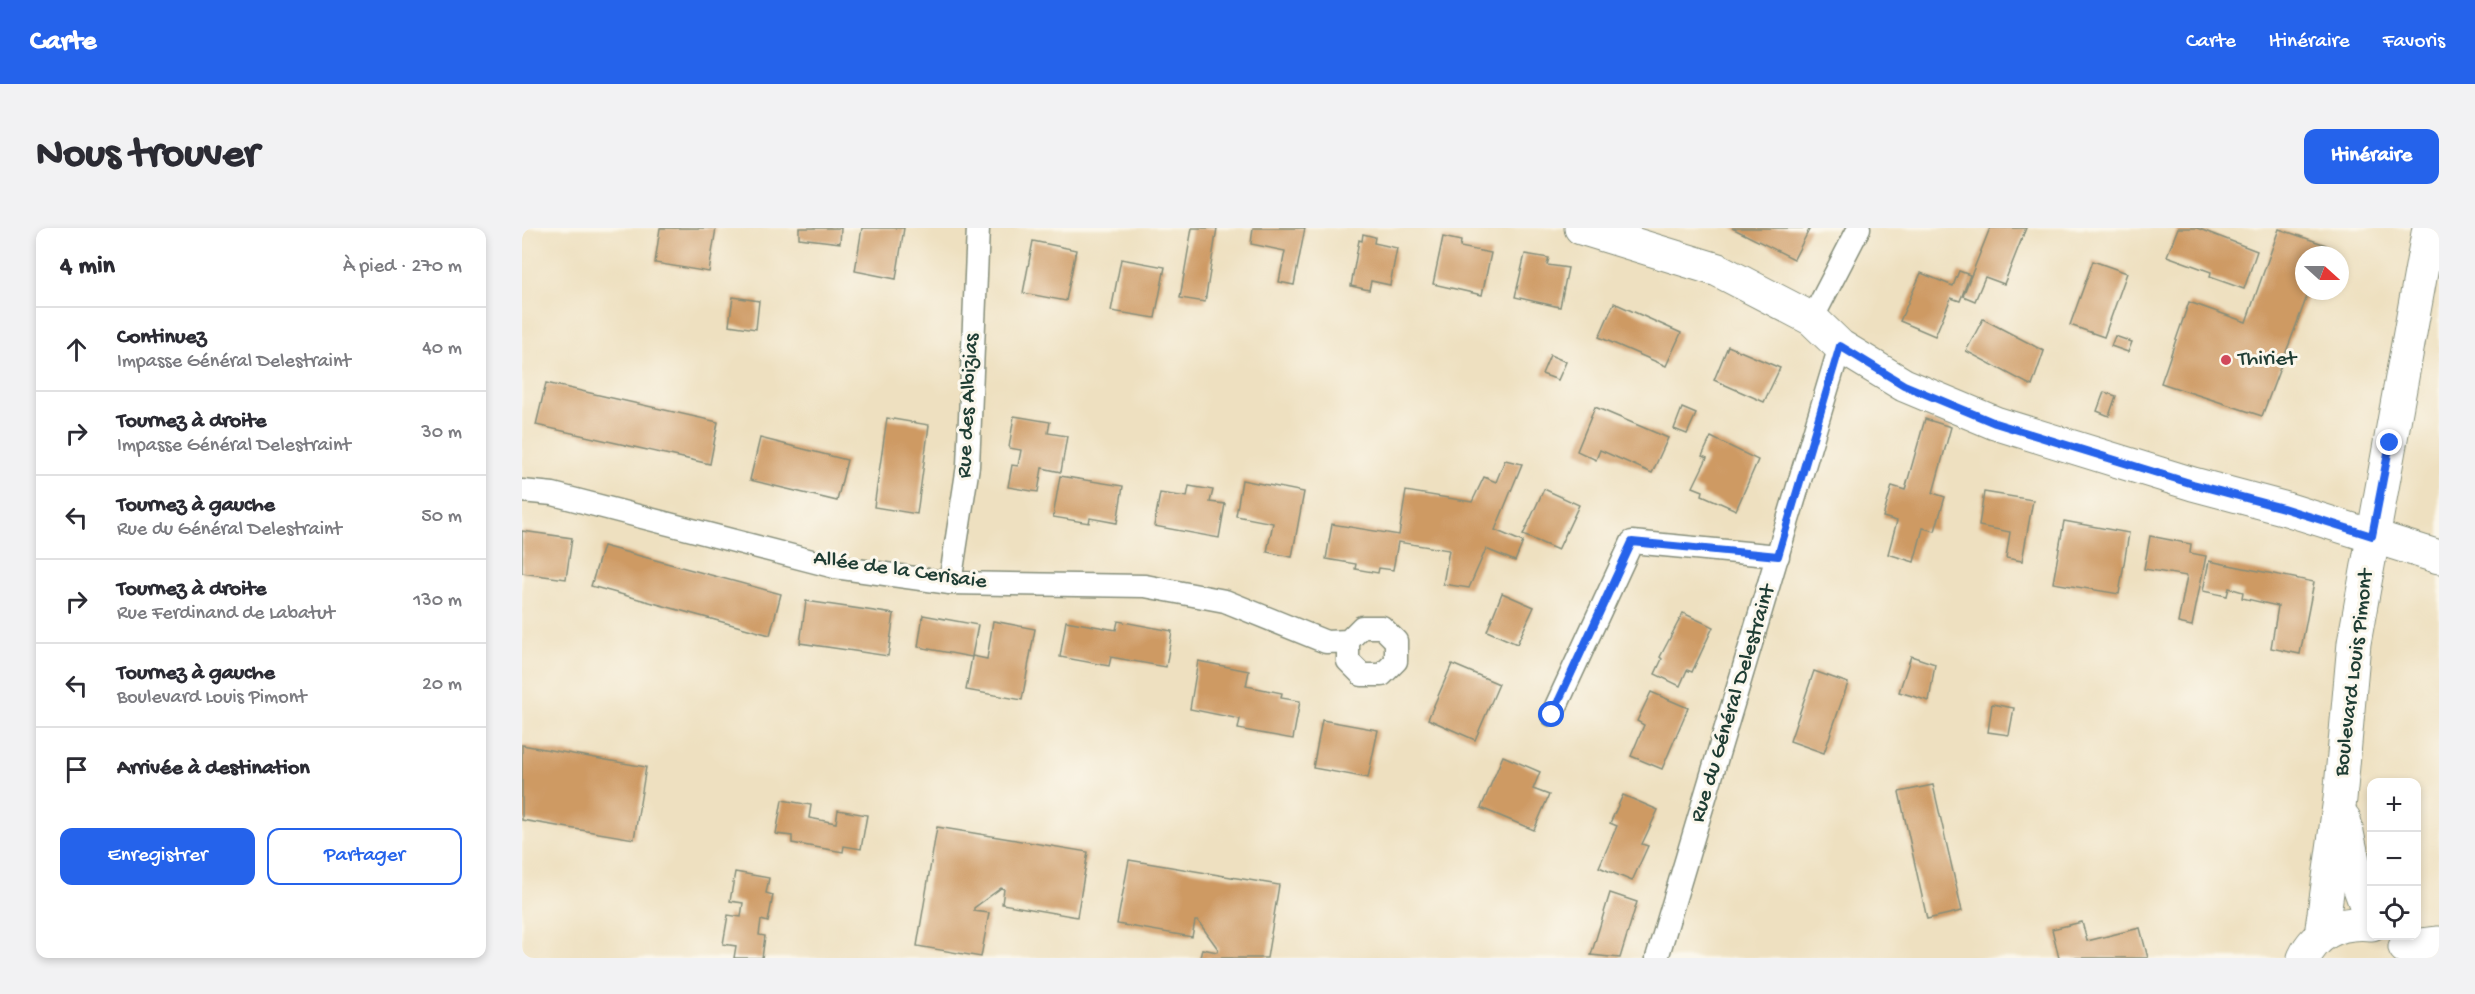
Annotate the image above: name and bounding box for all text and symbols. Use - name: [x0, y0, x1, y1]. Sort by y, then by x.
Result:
- text: Carte: [30, 26, 97, 59]
- text: Carte: [2186, 30, 2236, 55]
- text: Itinéraire: [2269, 30, 2350, 55]
- text: Favoris: [2383, 30, 2445, 55]
- button: Itinéraire: [2304, 129, 2439, 184]
- text: Nous trouver: [36, 132, 259, 181]
- north arrow: [2295, 246, 2349, 300]
- text: 4 min: [60, 252, 115, 283]
- text: À pied · 270 m: [343, 256, 462, 279]
- text: Continuez: [117, 325, 206, 351]
- street label: Rue des Albizias: [952, 332, 986, 479]
- icon: ahead: [60, 333, 93, 366]
- text: 40 m: [422, 338, 462, 361]
- place label: Thiriet: [2236, 347, 2298, 373]
- text: Impasse Général Delestraint: [117, 351, 351, 374]
- marker: Thiriet: [2219, 353, 2233, 367]
- text: Tournez à droite: [117, 409, 266, 435]
- icon: right: [60, 417, 93, 450]
- text: 30 m: [421, 422, 462, 445]
- route end: [2376, 429, 2402, 455]
- text: Impasse Général Delestraint: [117, 435, 351, 458]
- text: Tournez à gauche: [117, 493, 275, 519]
- icon: left: [60, 501, 93, 534]
- text: 50 m: [421, 506, 462, 529]
- text: Rue du Général Delestraint: [117, 519, 342, 542]
- street label: Allée de la Cerisaie: [812, 546, 989, 596]
- street label: Boulevard Louis Pimont: [2329, 566, 2381, 779]
- text: Tournez à droite: [117, 577, 266, 603]
- street label: Rue du Général Delestraint: [1685, 580, 1783, 826]
- icon: right: [60, 585, 93, 618]
- text: 130 m: [413, 590, 462, 613]
- text: Rue Ferdinand de Labatut: [117, 603, 335, 626]
- text: Tournez à gauche: [117, 661, 275, 687]
- icon: left: [60, 669, 93, 702]
- text: 20 m: [422, 674, 462, 697]
- text: Boulevard Louis Pimont: [117, 687, 306, 710]
- route start: [1538, 701, 1564, 727]
- icon: arrive: [60, 753, 93, 786]
- text: Arrivée à destination: [117, 756, 310, 782]
- map controls: [2367, 778, 2421, 940]
- button: +: [2367, 778, 2421, 832]
- button: Enregistrer: [60, 828, 255, 885]
- button: Partager: [267, 828, 462, 885]
- button: −: [2367, 832, 2421, 886]
- button: locate: [2367, 886, 2421, 940]

